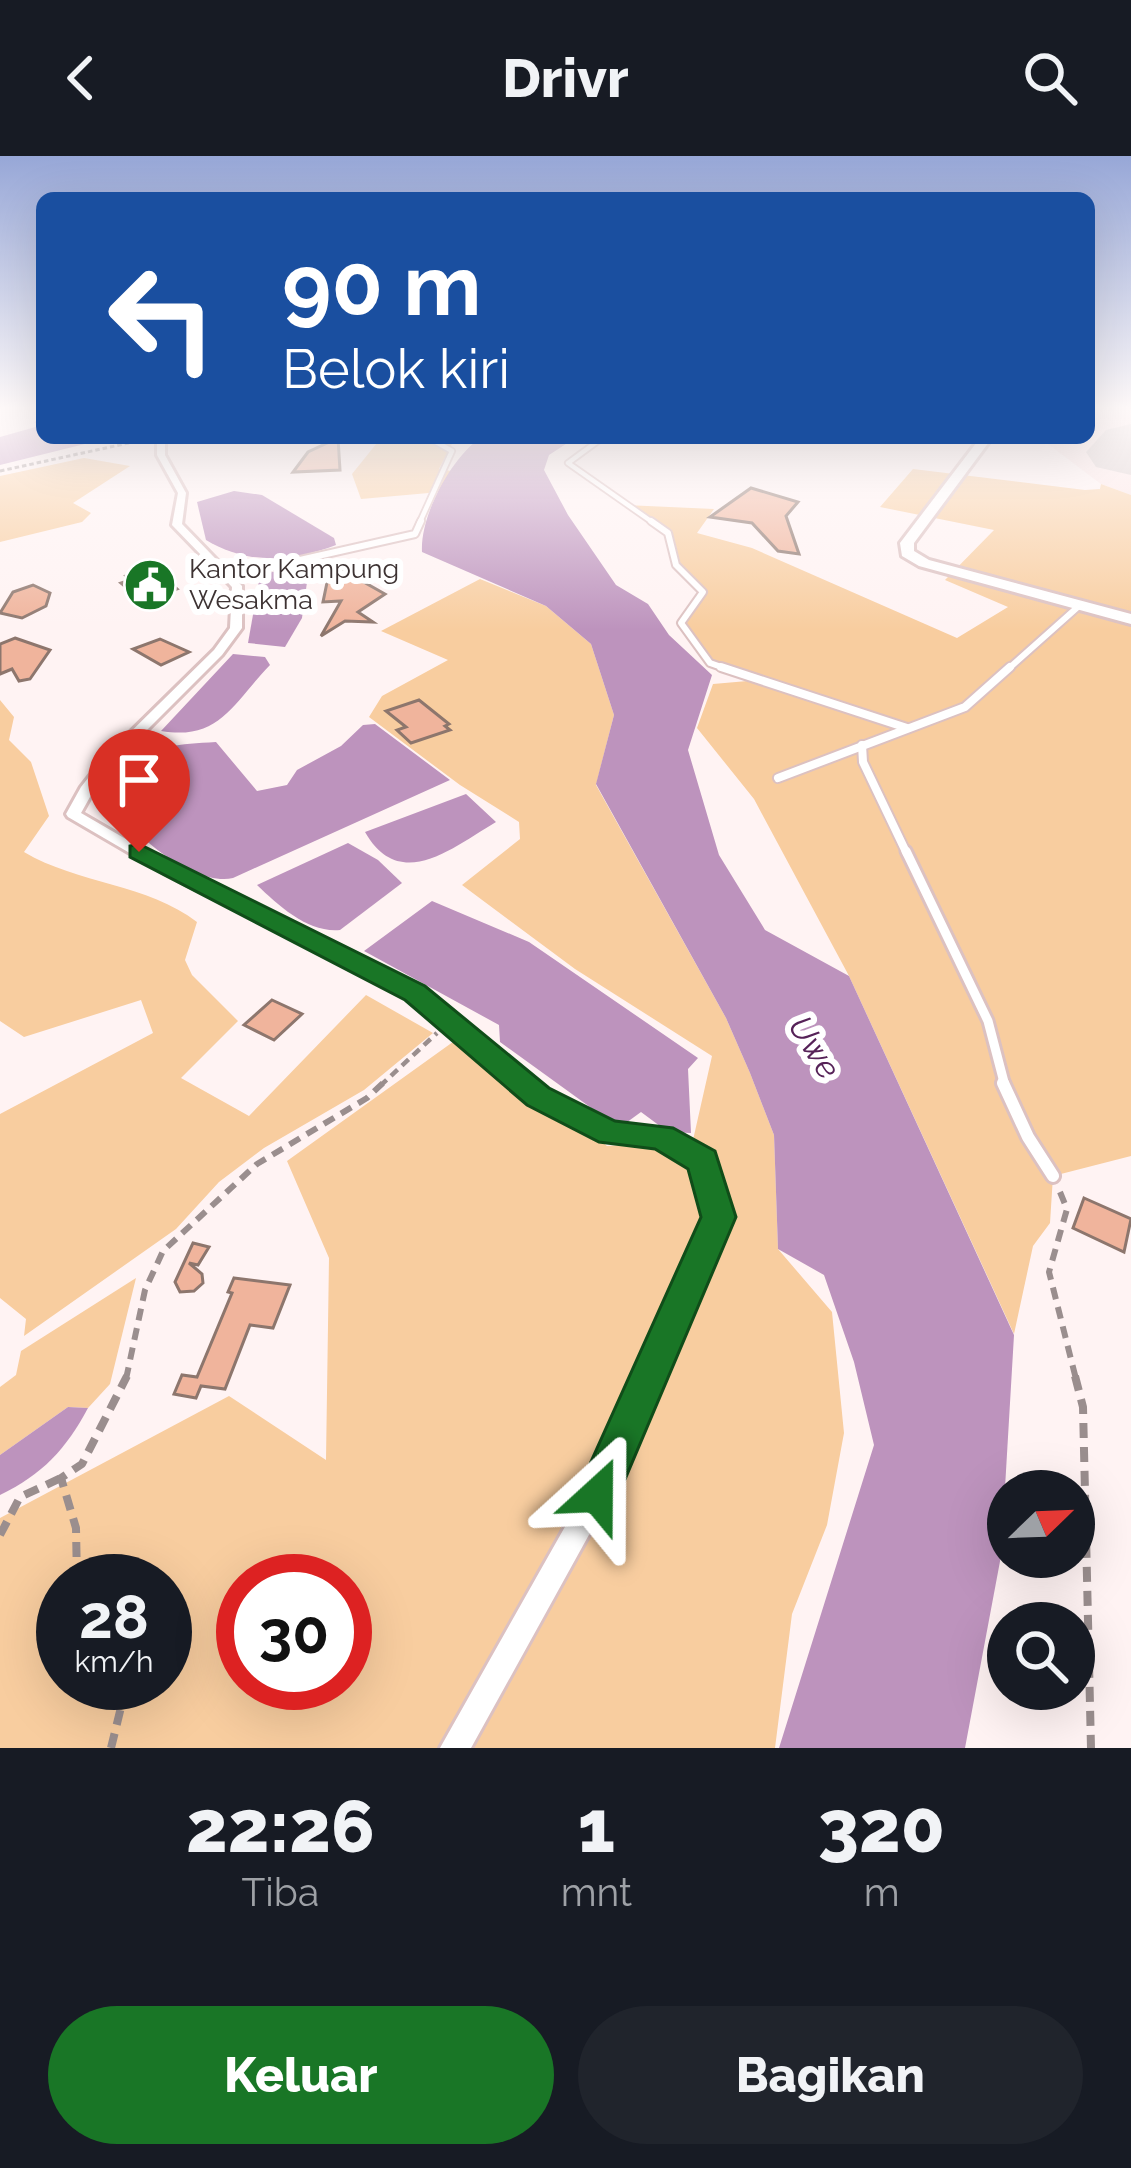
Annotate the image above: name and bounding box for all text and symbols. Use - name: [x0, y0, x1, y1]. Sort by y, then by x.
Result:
- icon: back: [48, 45, 114, 111]
- icon: search: [1017, 45, 1083, 111]
- text: Drivr: [502, 46, 629, 110]
- text: 90 m: [282, 236, 481, 335]
- icon: left: [84, 240, 240, 396]
- text: Belok kiri: [282, 337, 510, 401]
- place label: Kantor Kampung Wesakma: [189, 553, 399, 615]
- public building icon: Kantor Kampung Wesakma: [122, 557, 178, 613]
- pin: [88, 729, 190, 852]
- icon: arrive: [106, 747, 172, 813]
- water label: Uwe: [780, 1009, 849, 1086]
- position arrow: [534, 1432, 660, 1558]
- north arrow: [987, 1470, 1095, 1578]
- map controls: [987, 1470, 1095, 1710]
- speed limit sign: 30: [216, 1554, 372, 1710]
- text: 28: [79, 1582, 149, 1652]
- button: search: [987, 1602, 1095, 1710]
- text: km/h: [74, 1644, 154, 1679]
- text: 22:26: [186, 1784, 375, 1869]
- text: 1: [578, 1784, 615, 1869]
- text: 320: [818, 1784, 945, 1869]
- text: Tiba: [242, 1869, 319, 1915]
- text: mnt: [561, 1869, 632, 1915]
- text: m: [864, 1869, 900, 1915]
- button: Keluar: [48, 2006, 554, 2144]
- button: Bagikan: [578, 2006, 1083, 2144]

